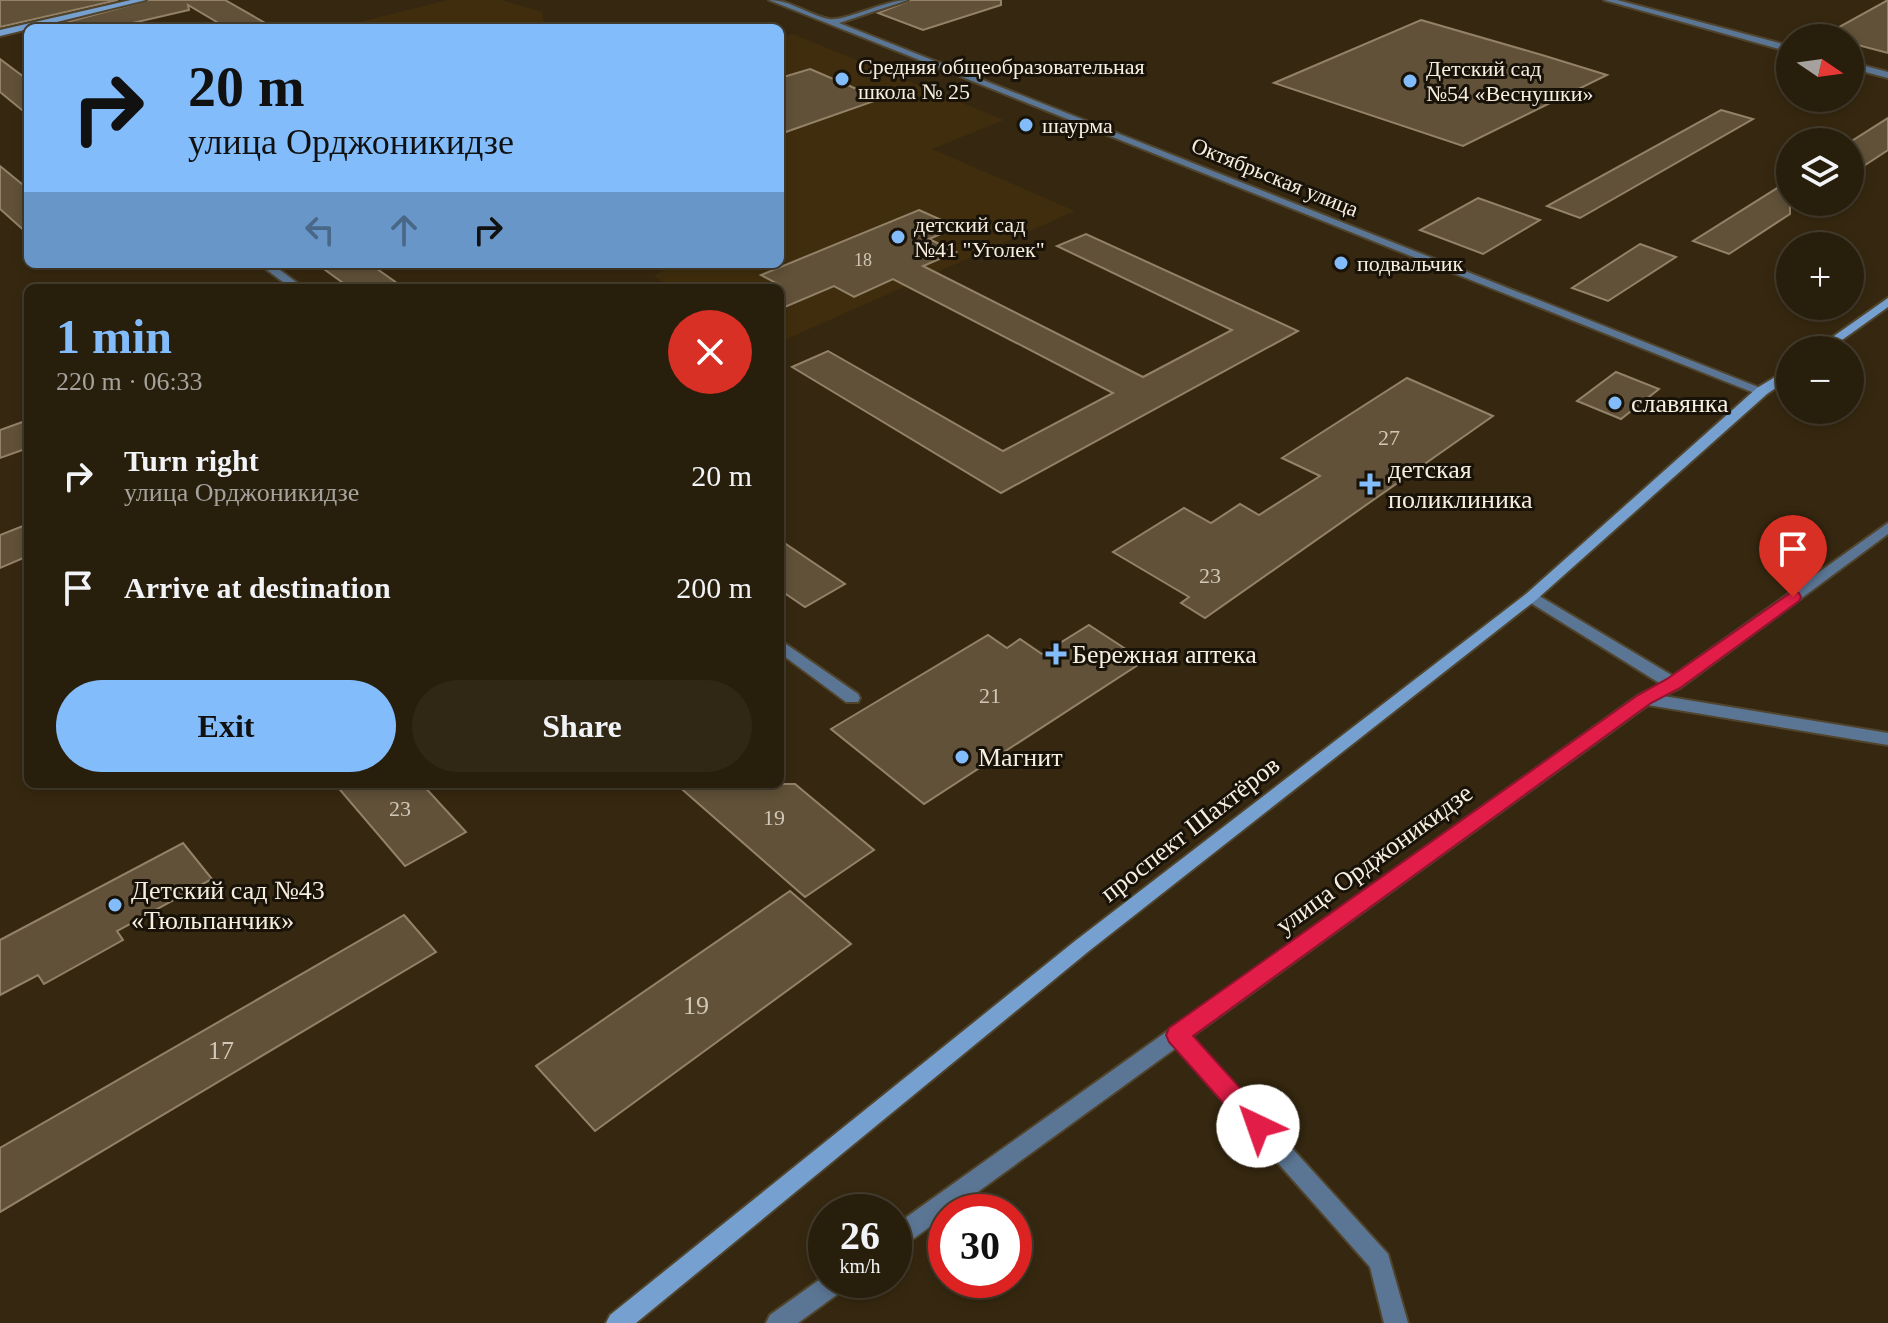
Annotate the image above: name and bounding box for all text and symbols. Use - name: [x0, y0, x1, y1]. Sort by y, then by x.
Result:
- north arrow: [1776, 24, 1864, 112]
- map controls: [1776, 24, 1864, 424]
- place label: Средняя общеобразовательная школа № 25: [858, 54, 1145, 104]
- icon: right: [56, 56, 160, 160]
- text: 20 m: [188, 56, 305, 118]
- place label: Детский сад №54 «Веснушки»: [1426, 56, 1593, 106]
- marker: Средняя общеобразовательная школа № 25: [833, 70, 851, 88]
- marker: Детский сад №54 «Веснушки»: [1401, 72, 1419, 90]
- place label: шаурма: [1042, 113, 1113, 138]
- marker: шаурма: [1017, 116, 1035, 134]
- text: улица Орджоникидзе: [188, 122, 514, 162]
- button: layers: [1776, 128, 1864, 216]
- street label: Октябрьская улица: [1188, 132, 1362, 222]
- icon: left: [298, 208, 342, 252]
- icon: ahead: [382, 208, 426, 252]
- icon: right: [466, 208, 510, 252]
- place label: детский сад №41 "Уголек": [914, 212, 1045, 262]
- marker: детский сад №41 "Уголек": [889, 228, 907, 246]
- button: +: [1776, 232, 1864, 320]
- house number: 18: [854, 250, 872, 270]
- place label: подвальчик: [1357, 251, 1464, 276]
- marker: подвальчик: [1332, 254, 1350, 272]
- text: 1 min: [56, 310, 172, 363]
- button: close: [668, 310, 752, 394]
- button: −: [1776, 336, 1864, 424]
- text: 220 m · 06:33: [56, 367, 203, 396]
- place label: славянка: [1631, 389, 1729, 418]
- marker: славянка: [1606, 394, 1624, 412]
- house number: 27: [1378, 425, 1400, 450]
- text: Turn right: [124, 444, 259, 477]
- icon: right: [56, 454, 100, 498]
- place label: детская поликлиника: [1388, 455, 1533, 514]
- text: 20 m: [691, 459, 752, 492]
- marker: детская поликлиника: [1359, 473, 1381, 495]
- text: улица Орджоникидзе: [124, 478, 359, 507]
- pin: [1759, 515, 1827, 597]
- icon: arrive: [1771, 527, 1815, 571]
- house number: 23: [1199, 563, 1221, 588]
- icon: arrive: [56, 566, 100, 610]
- text: Arrive at destination: [124, 571, 391, 604]
- text: 200 m: [676, 571, 752, 604]
- place label: Бережная аптека: [1072, 640, 1257, 669]
- marker: Бережная аптека: [1047, 645, 1065, 663]
- button: Exit: [56, 680, 396, 772]
- button: Share: [412, 680, 752, 772]
- house number: 21: [979, 683, 1001, 708]
- place label: Магнит: [978, 743, 1063, 772]
- marker: Магнит: [953, 748, 971, 766]
- street label: проспект Шахтёров: [1095, 750, 1285, 908]
- street label: улица Орджоникидзе: [1270, 778, 1478, 940]
- house number: 23: [389, 796, 411, 821]
- house number: 19: [763, 805, 785, 830]
- place label: Детский сад №43 «Тюльпанчик»: [131, 876, 325, 935]
- marker: Детский сад №43 «Тюльпанчик»: [106, 896, 124, 914]
- house number: 19: [683, 991, 709, 1020]
- house number: 17: [208, 1036, 234, 1065]
- position arrow: [1216, 1084, 1300, 1168]
- speed limit sign: 30: [928, 1194, 1032, 1298]
- text: 26: [840, 1213, 880, 1258]
- text: km/h: [839, 1255, 881, 1277]

